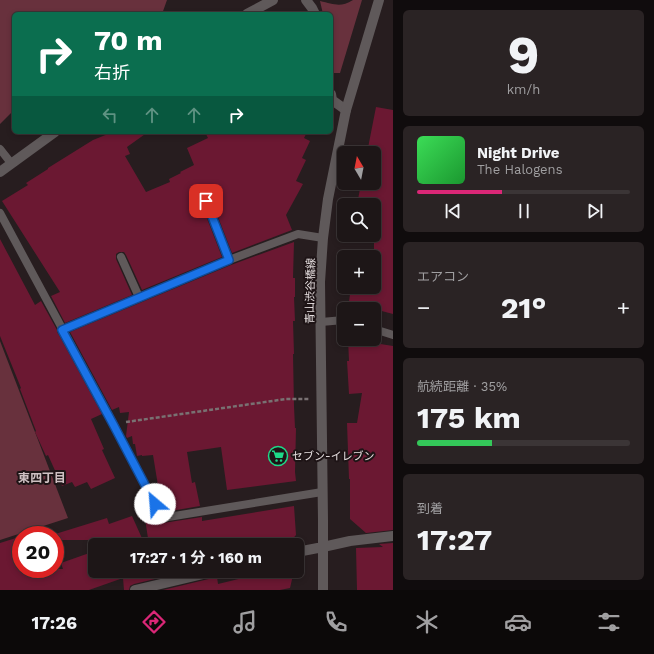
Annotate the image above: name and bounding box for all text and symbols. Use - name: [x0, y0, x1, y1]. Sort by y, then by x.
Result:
- text: 70 m: [94, 24, 163, 57]
- text: 9: [507, 25, 540, 86]
- icon: right: [28, 28, 80, 80]
- text: 右折: [94, 62, 130, 83]
- text: km/h: [507, 82, 540, 97]
- icon: left: [99, 104, 121, 126]
- icon: ahead: [141, 104, 163, 126]
- icon: ahead: [183, 104, 205, 126]
- icon: right: [225, 104, 247, 126]
- text: Night Drive: [477, 144, 560, 162]
- north arrow: [337, 146, 381, 190]
- map controls: [337, 146, 381, 346]
- text: The Halogens: [477, 162, 563, 177]
- pin: [189, 184, 223, 218]
- icon: arrive: [195, 190, 217, 212]
- button: search: [337, 198, 381, 242]
- icon: previous: [442, 200, 464, 222]
- icon: pause: [513, 200, 535, 222]
- icon: next: [584, 200, 606, 222]
- button: +: [337, 250, 381, 294]
- street label: 青山渋谷橋線: [303, 258, 318, 324]
- text: エアコン: [417, 269, 469, 284]
- text: 21°: [501, 290, 546, 325]
- text: −: [417, 295, 430, 320]
- text: +: [617, 295, 630, 320]
- button: −: [337, 302, 381, 346]
- text: 航続距離 · 35%: [417, 379, 507, 394]
- text: 175 km: [417, 400, 521, 435]
- supermarket icon: セブン-イレブン: [267, 445, 289, 467]
- place label: セブン-イレブン: [292, 450, 375, 463]
- district label: 東四丁目: [18, 471, 66, 485]
- position arrow: [134, 483, 176, 525]
- text: 到着: [417, 501, 443, 516]
- text: 17:27: [417, 522, 492, 557]
- speed limit sign: 20: [12, 526, 64, 578]
- text: 17:27 · 1 分 · 160 m: [130, 549, 262, 567]
- icon: directions: [140, 608, 168, 636]
- icon: music: [231, 608, 259, 636]
- icon: phone: [322, 608, 350, 636]
- icon: climate: [413, 608, 441, 636]
- icon: car: [504, 608, 532, 636]
- icon: filters: [595, 608, 623, 636]
- text: 17:26: [31, 612, 77, 633]

